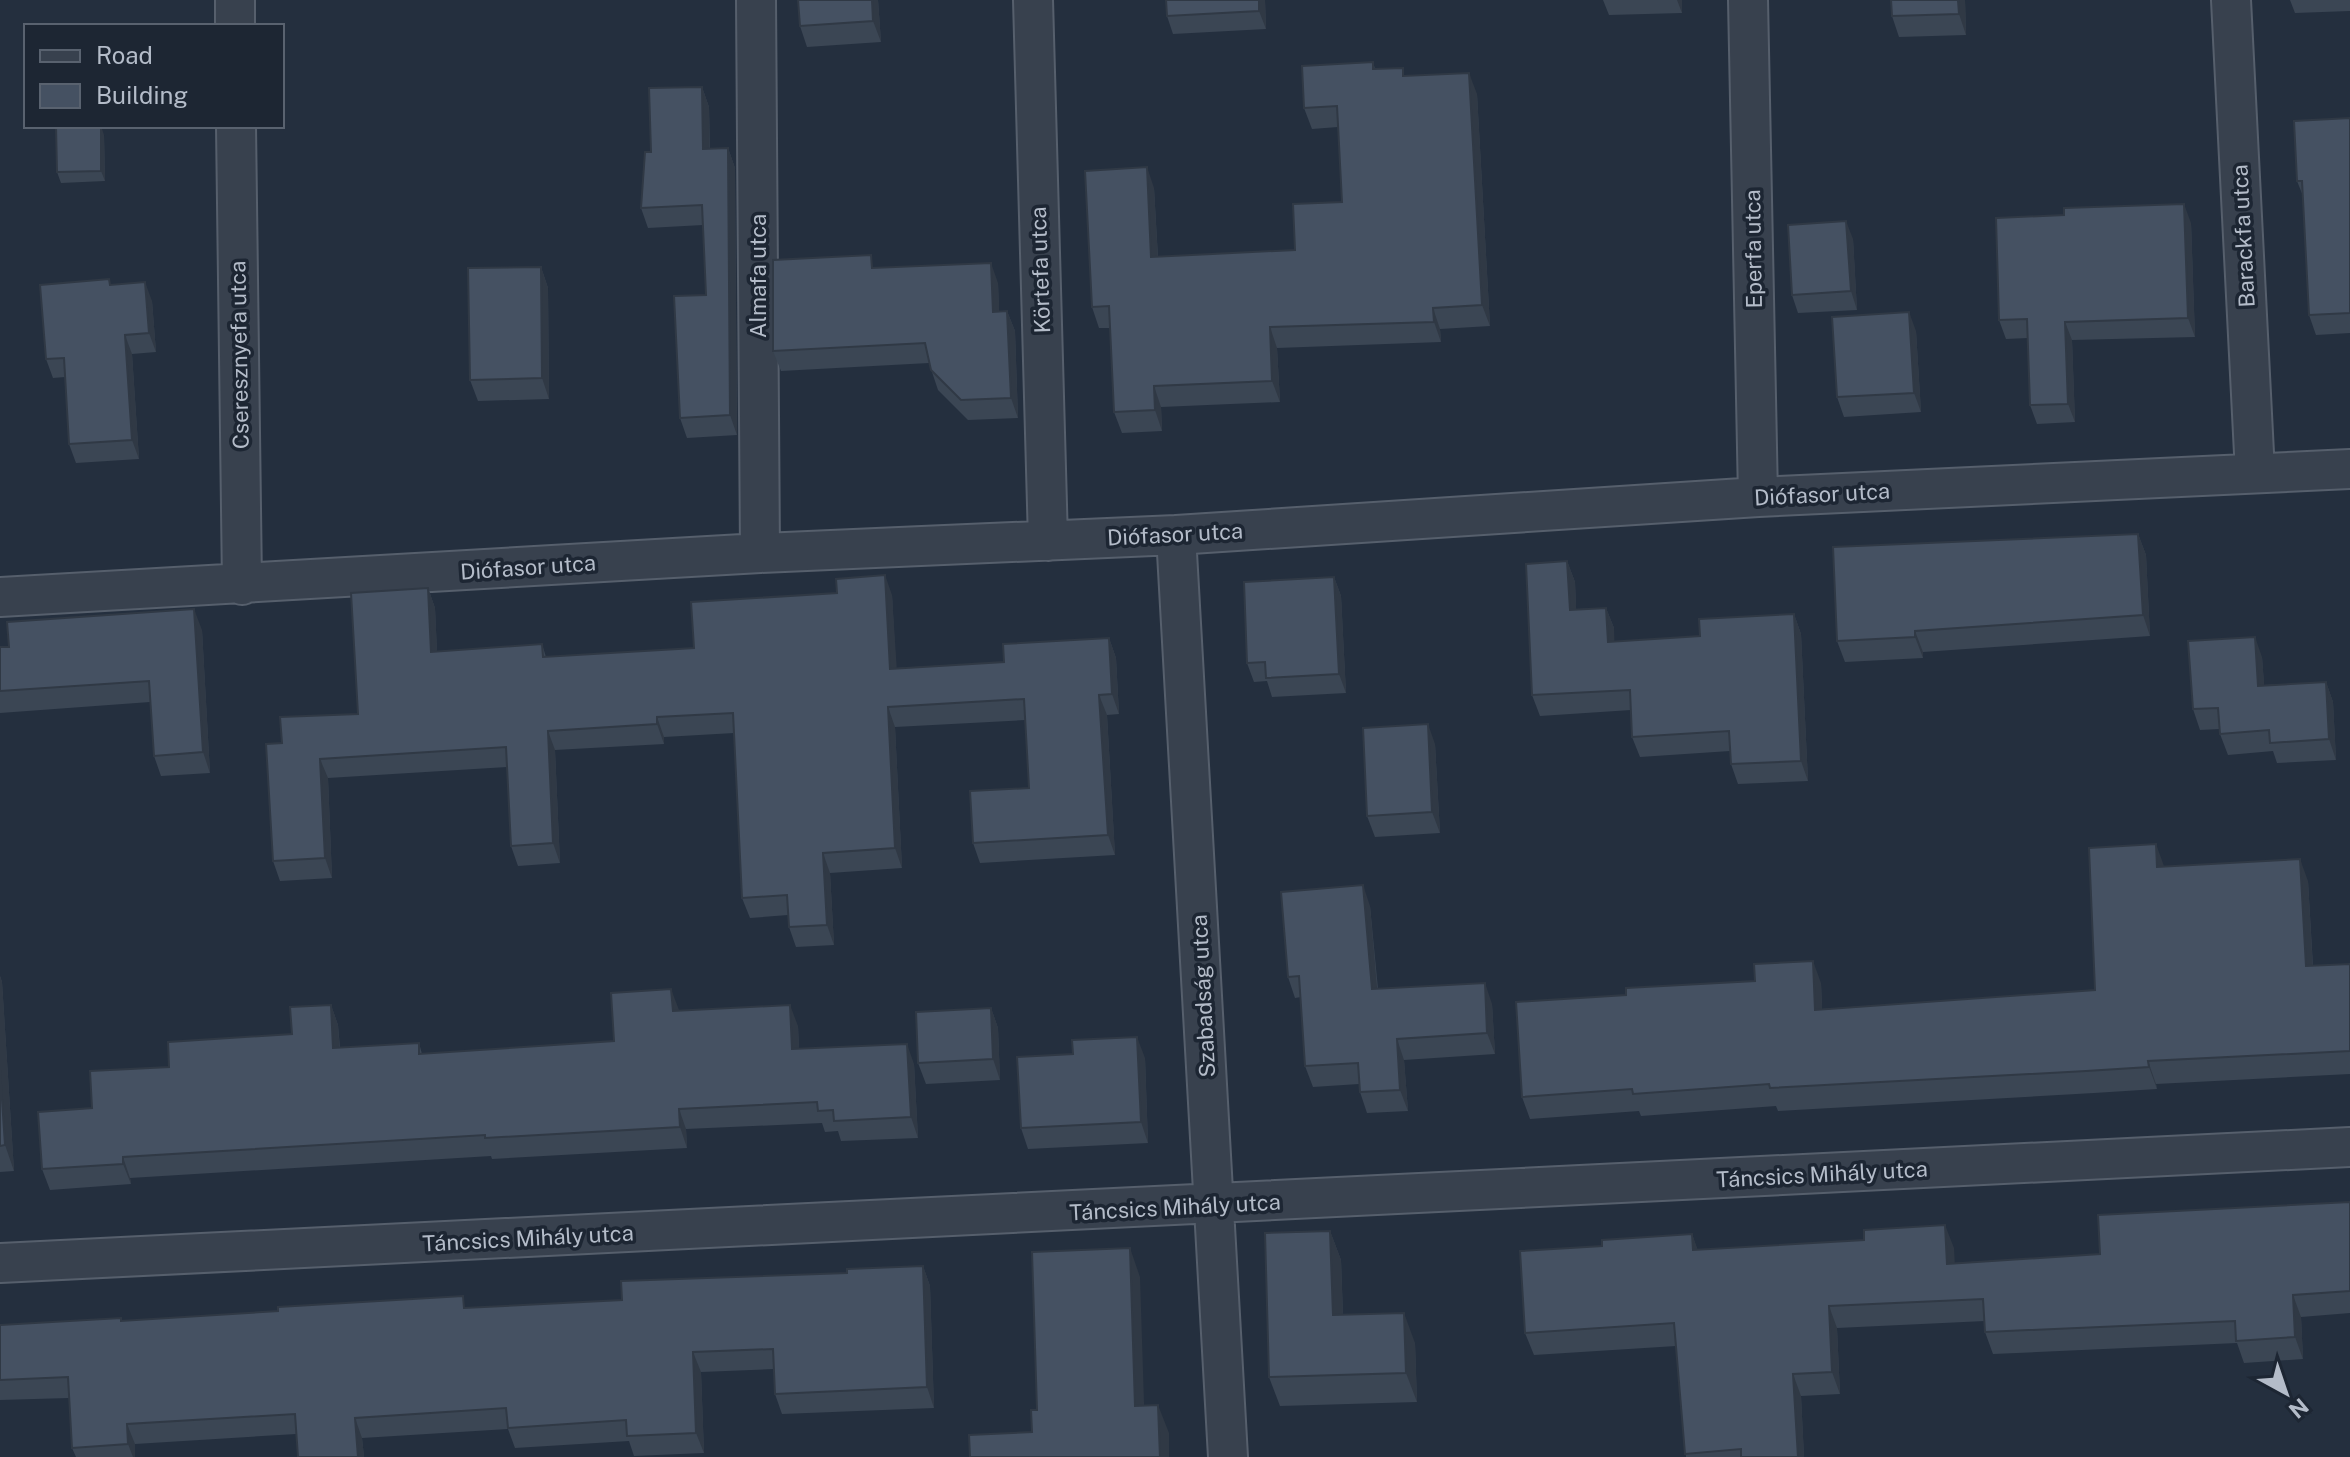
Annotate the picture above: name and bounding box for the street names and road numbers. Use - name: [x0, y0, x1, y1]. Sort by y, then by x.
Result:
- street label: Barackfa utca: [2226, 164, 2260, 308]
- street label: Eperfa utca: [1739, 189, 1767, 309]
- street label: Körtefa utca: [1025, 206, 1055, 334]
- street label: Almafa utca: [745, 214, 771, 338]
- street label: Cseresznyefa utca: [224, 261, 254, 449]
- street label: Diófasor utca: [1753, 477, 1891, 511]
- street label: Diófasor utca: [1106, 517, 1244, 551]
- street label: Diófasor utca: [459, 549, 597, 585]
- street label: Szabadság utca: [1186, 914, 1220, 1078]
- street label: Táncsics Mihály utca: [1716, 1155, 1928, 1193]
- street label: Táncsics Mihály utca: [1069, 1188, 1281, 1226]
- street label: Táncsics Mihály utca: [422, 1219, 634, 1257]

